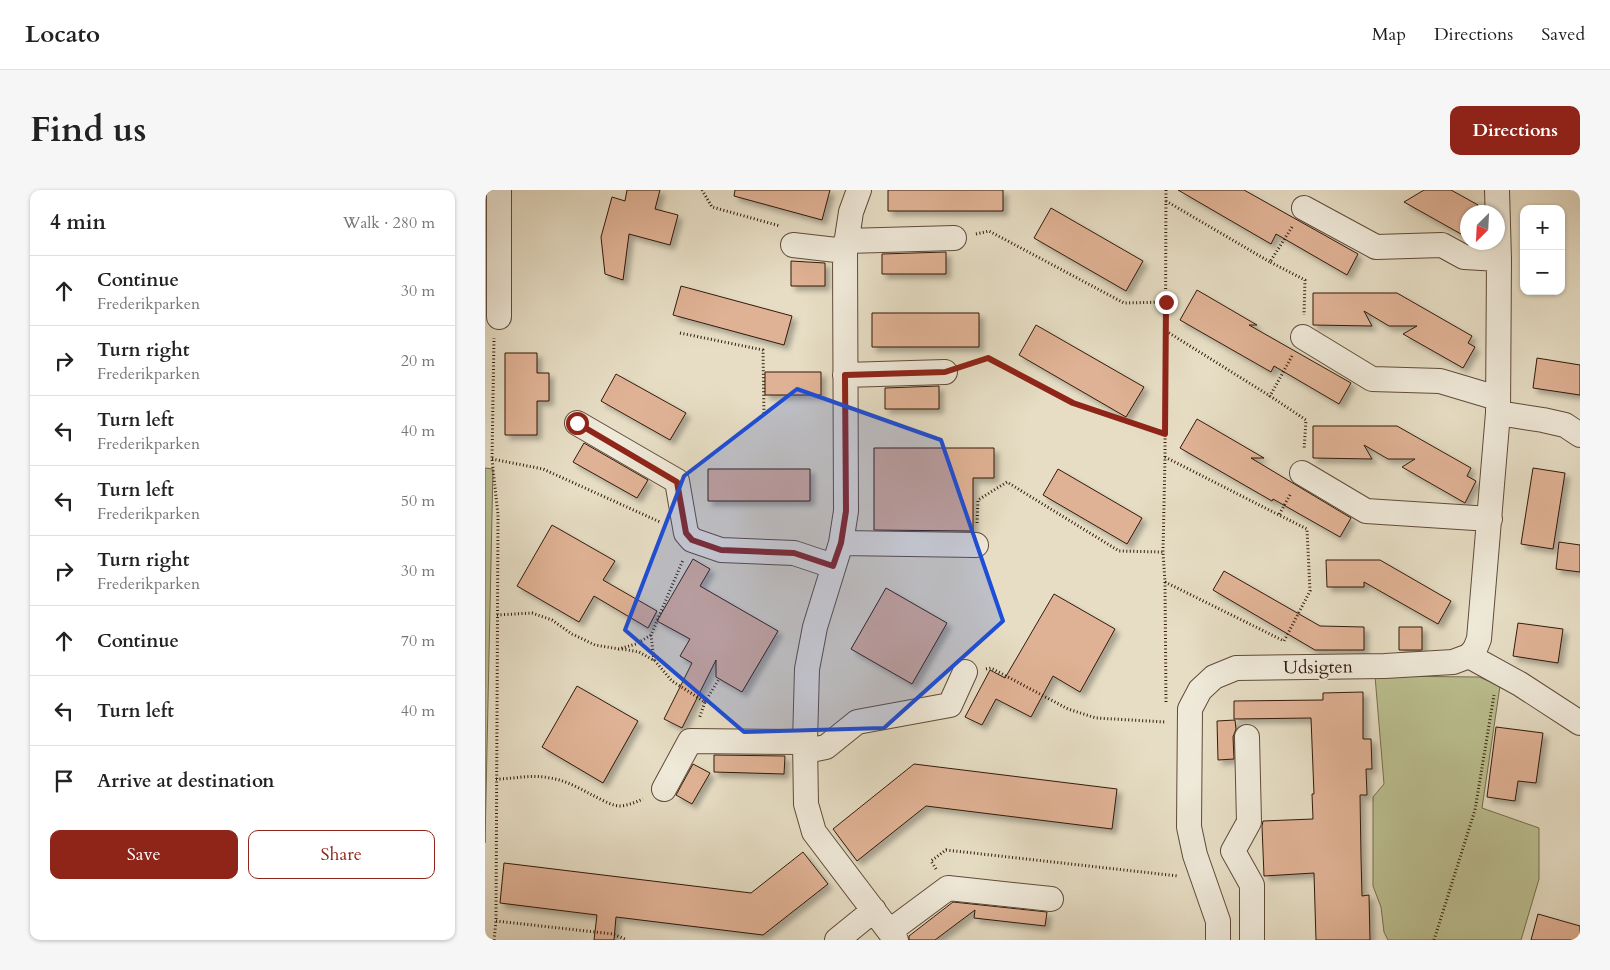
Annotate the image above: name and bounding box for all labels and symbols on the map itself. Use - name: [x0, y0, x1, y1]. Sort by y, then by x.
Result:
- north arrow: [1460, 205, 1505, 250]
- route end: [1155, 291, 1178, 314]
- route start: [566, 412, 589, 435]
- street label: Udsigten: [1283, 654, 1354, 681]

